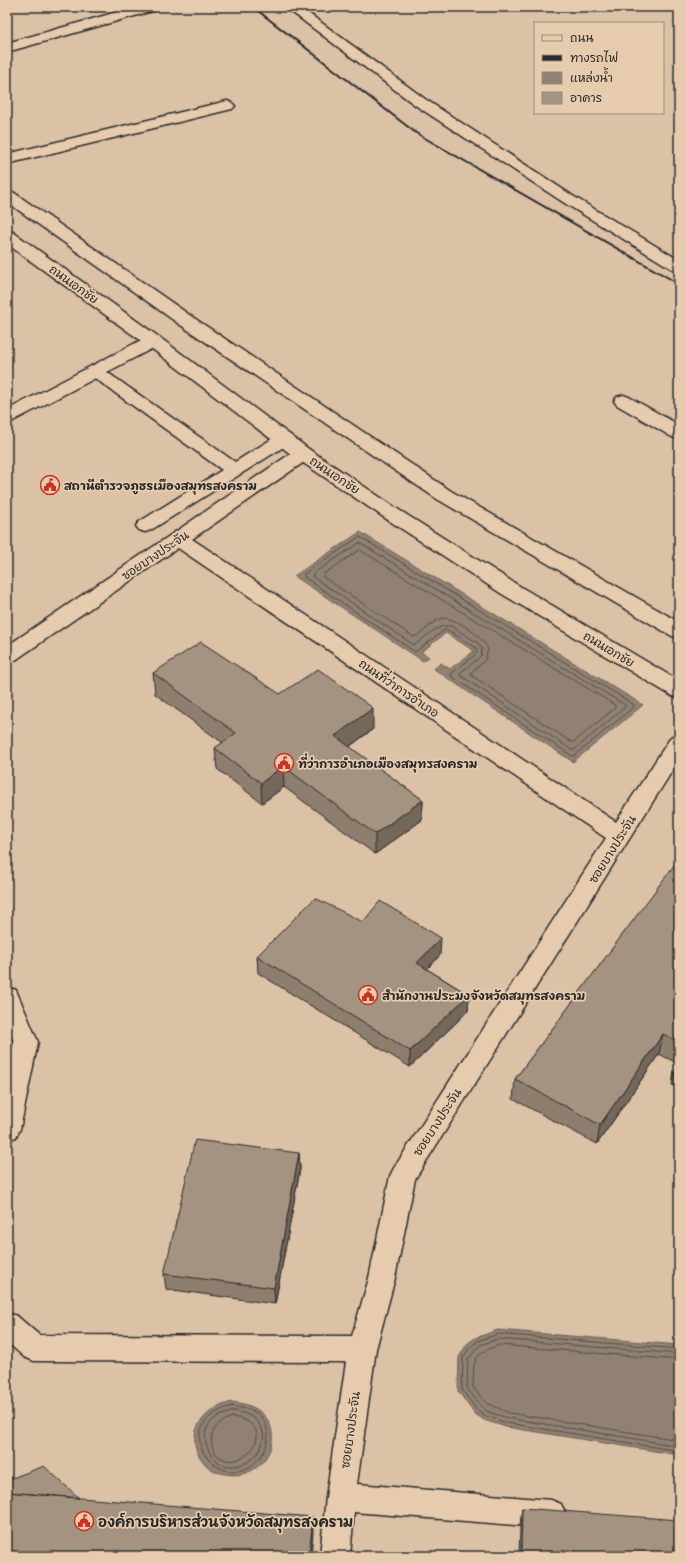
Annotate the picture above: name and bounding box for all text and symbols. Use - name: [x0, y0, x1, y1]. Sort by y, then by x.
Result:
- legend: [534, 22, 664, 114]
- text: ถนน: [570, 29, 594, 46]
- text: ทางรถไฟ: [570, 49, 618, 66]
- text: แหล่งน้ำ: [570, 67, 613, 86]
- text: อาคาร: [570, 89, 602, 106]
- street label: ถนนเอกชัย: [46, 260, 102, 308]
- street label: ถนนเอกชัย: [307, 452, 363, 498]
- public building icon: สถานีตำรวจภูธรเมืองสมุทรสงคราม: [39, 474, 61, 496]
- place label: สถานีตำรวจภูธรเมืองสมุทรสงคราม: [64, 477, 257, 495]
- street label: ซอยบางประจัน: [118, 526, 192, 584]
- street label: ถนนเอกชัย: [580, 627, 638, 671]
- street label: ถนนที่ว่าการอำเภอ: [355, 653, 444, 721]
- public building icon: ที่ว่าการอำเภอเมืองสมุทรสงคราม: [273, 752, 295, 774]
- place label: ที่ว่าการอำเภอเมืองสมุทรสงคราม: [298, 753, 477, 773]
- street label: ซอยบางประจัน: [584, 811, 640, 886]
- public building icon: สำนักงานประมงจังหวัดสมุทรสงคราม: [357, 984, 379, 1006]
- place label: สำนักงานประมงจังหวัดสมุทรสงคราม: [382, 987, 585, 1005]
- street label: ซอยบางประจัน: [409, 1084, 466, 1159]
- street label: ซอยบางประจัน: [336, 1390, 364, 1470]
- public building icon: องค์การบริหารส่วนจังหวัดสมุทรสงคราม: [73, 1510, 95, 1532]
- place label: องค์การบริหารส่วนจังหวัดสมุทรสงคราม: [98, 1512, 353, 1533]

